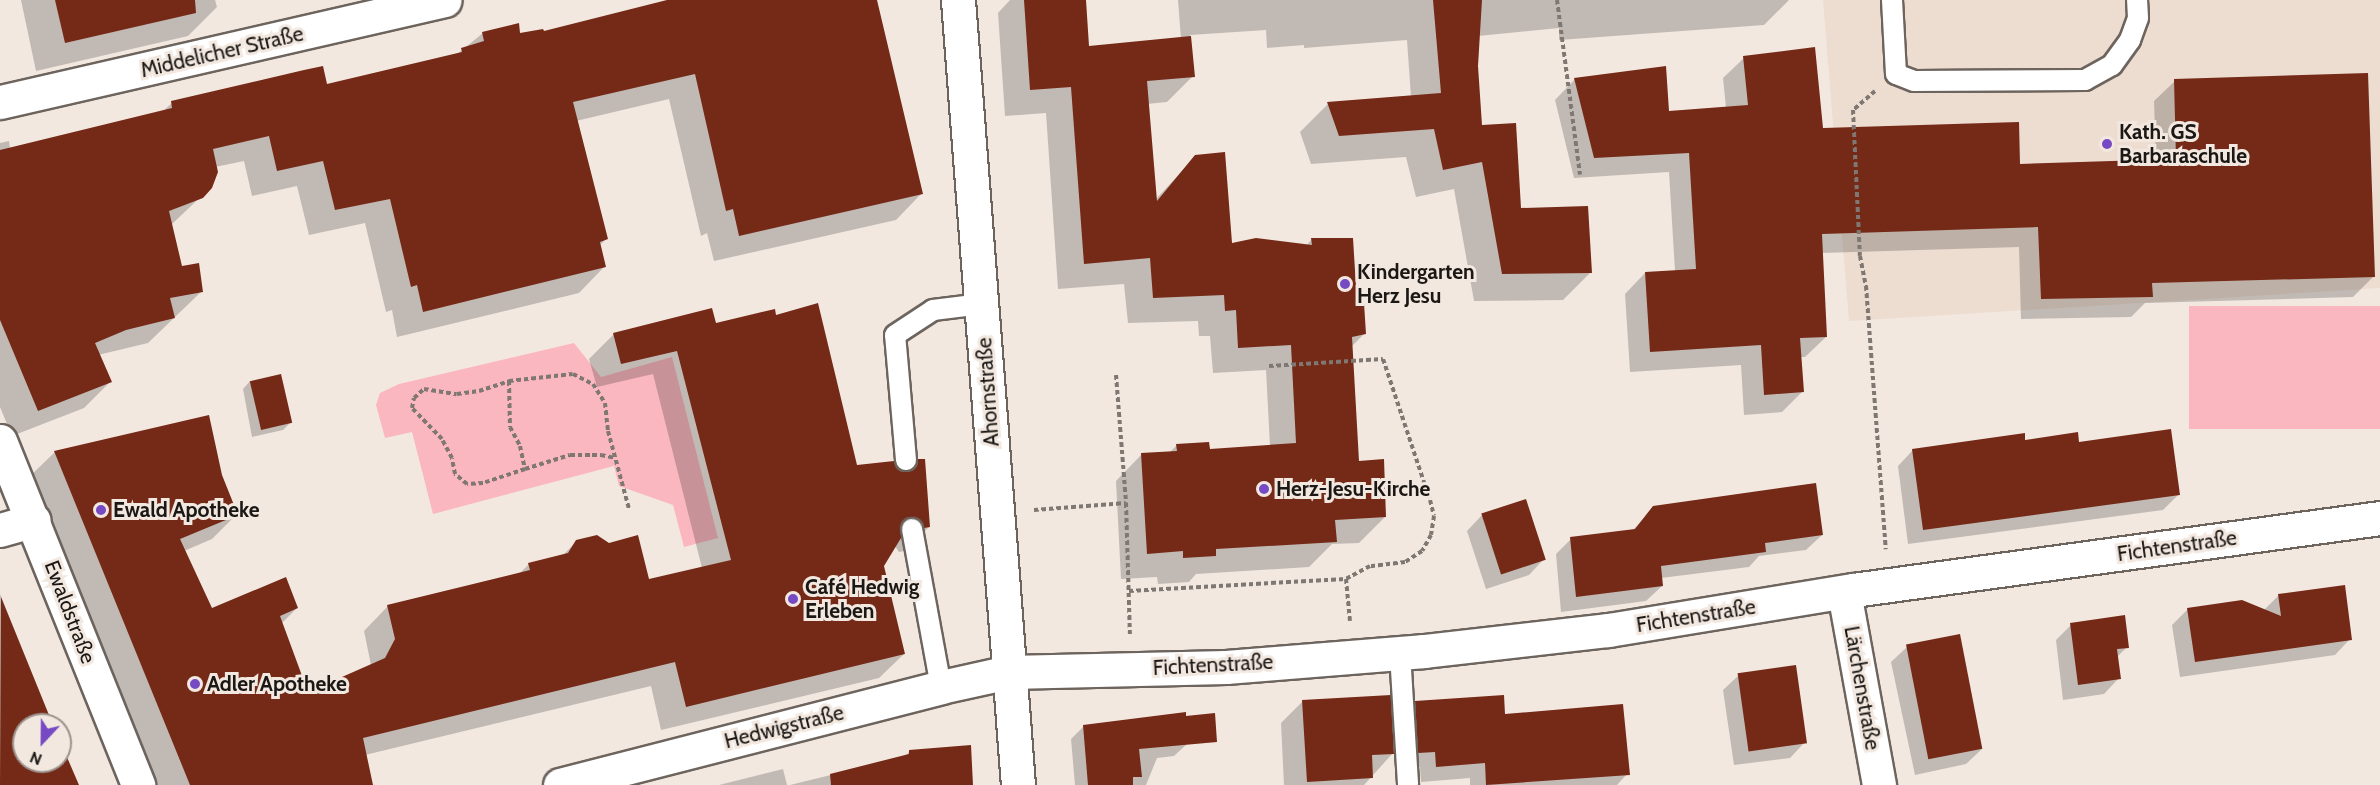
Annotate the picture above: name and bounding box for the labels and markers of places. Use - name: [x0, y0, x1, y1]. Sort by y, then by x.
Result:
- place label: Kath. GS Barbaraschule: [2119, 119, 2247, 169]
- marker: Kath. GS Barbaraschule: [2100, 137, 2114, 151]
- place label: Kindergarten Herz Jesu: [1357, 259, 1475, 309]
- marker: Kindergarten Herz Jesu: [1338, 277, 1352, 291]
- place label: Herz-Jesu-Kirche: [1276, 476, 1430, 502]
- marker: Herz-Jesu-Kirche: [1257, 482, 1271, 496]
- place label: Ewald Apotheke: [113, 497, 260, 523]
- marker: Ewald Apotheke: [94, 503, 108, 517]
- place label: Café Hedwig Erleben: [805, 574, 919, 624]
- marker: Café Hedwig Erleben: [786, 592, 800, 606]
- place label: Adler Apotheke: [207, 671, 347, 697]
- marker: Adler Apotheke: [188, 677, 202, 691]

